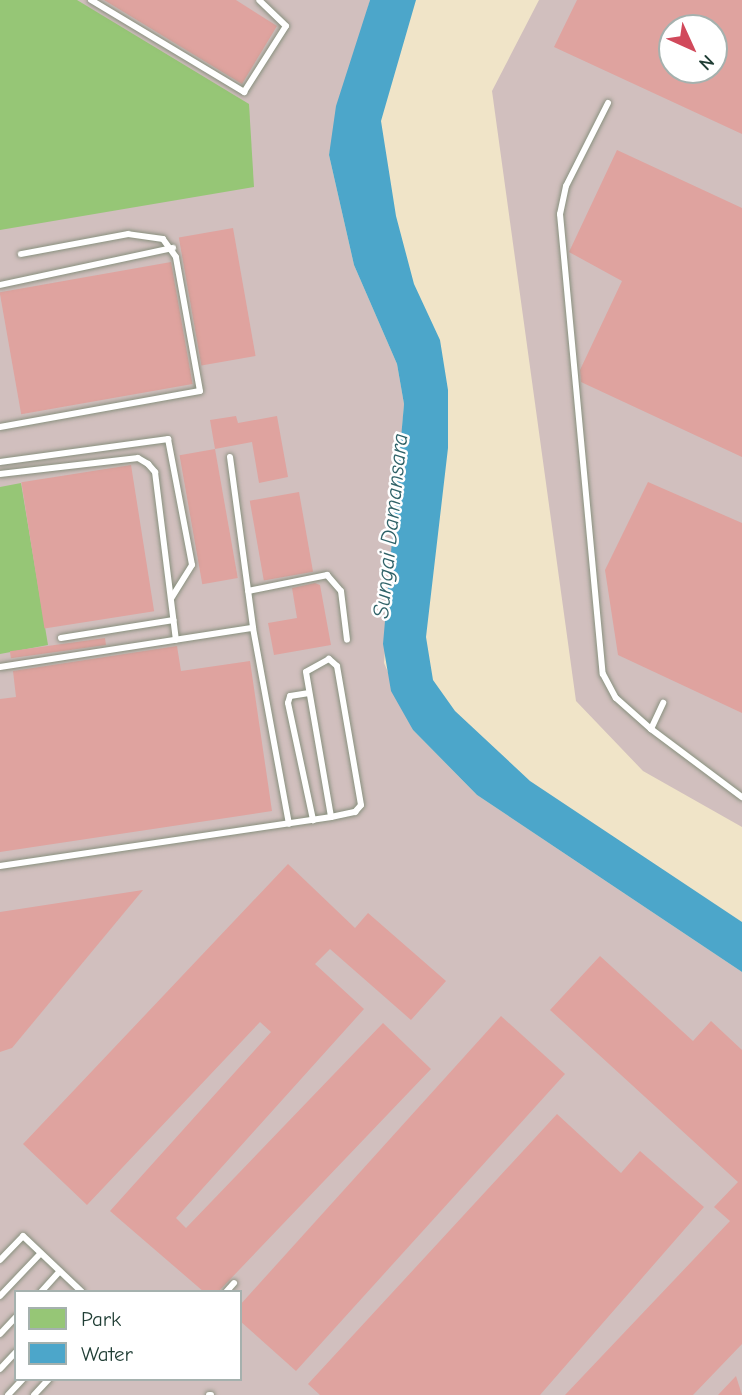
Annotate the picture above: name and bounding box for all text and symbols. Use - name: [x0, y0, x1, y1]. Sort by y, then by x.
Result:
- north arrow: [658, 14, 728, 84]
- text: N: [694, 50, 719, 75]
- water label: Sungai Damansara: [368, 432, 414, 620]
- legend: [14, 1290, 242, 1381]
- text: Park: [81, 1307, 121, 1331]
- text: Water: [81, 1342, 133, 1366]

